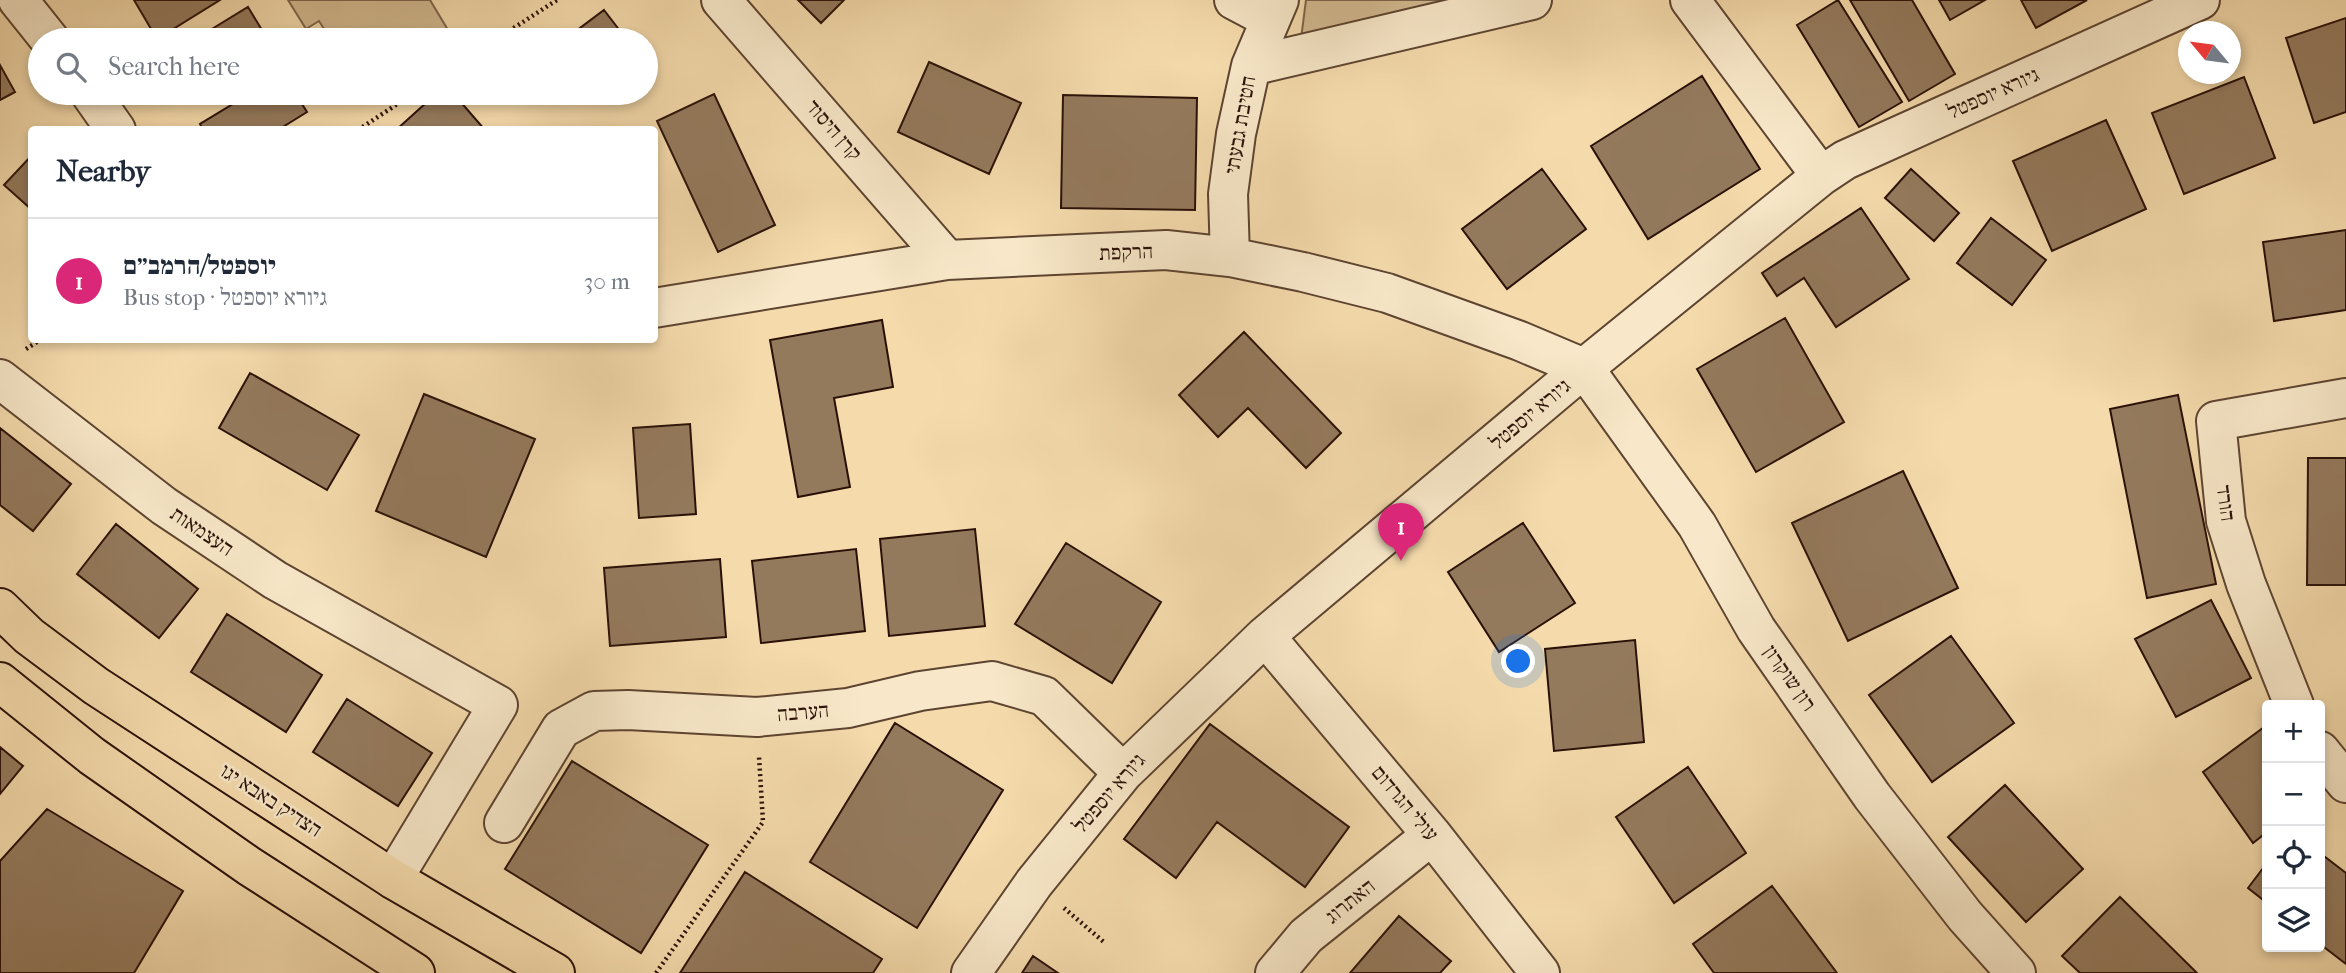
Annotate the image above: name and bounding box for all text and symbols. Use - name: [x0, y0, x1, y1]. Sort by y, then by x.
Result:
- north arrow: [2178, 21, 2241, 84]
- search box: [28, 28, 658, 105]
- icon: search: [52, 48, 90, 86]
- text: Search here: [108, 51, 240, 82]
- street label: גיורא יוספטל: [1943, 62, 2043, 124]
- street label: חטיבת גבעתי: [1220, 74, 1260, 176]
- street label: קרן היסוד: [801, 95, 867, 165]
- text: Nearby: [56, 154, 151, 189]
- street label: הרקפת: [1099, 239, 1153, 265]
- text: יוספטל/הרמב״ם: [123, 250, 276, 281]
- text: 1: [75, 268, 83, 295]
- text: 30 m: [584, 268, 630, 295]
- text: Bus stop · גיורא יוספטל: [123, 284, 327, 311]
- street label: גיורא יוספטל: [1485, 373, 1575, 455]
- street label: הורד: [2212, 483, 2240, 523]
- street label: העצמאות: [166, 501, 238, 561]
- pin: 1: [1378, 503, 1424, 561]
- street label: רון שוקרון: [1759, 640, 1821, 716]
- your location: [1501, 644, 1535, 678]
- street label: הערבה: [776, 698, 830, 726]
- map controls: [2262, 700, 2325, 952]
- button: +: [2262, 700, 2325, 763]
- street label: גיורא יוספטל: [1068, 748, 1150, 838]
- street label: הצדיק באבא יגו: [216, 758, 326, 842]
- street label: עולי הגרדום: [1367, 760, 1443, 846]
- button: −: [2262, 763, 2325, 826]
- button: locate: [2262, 826, 2325, 889]
- street label: האתרוג: [1320, 874, 1380, 928]
- button: layers: [2262, 889, 2325, 952]

